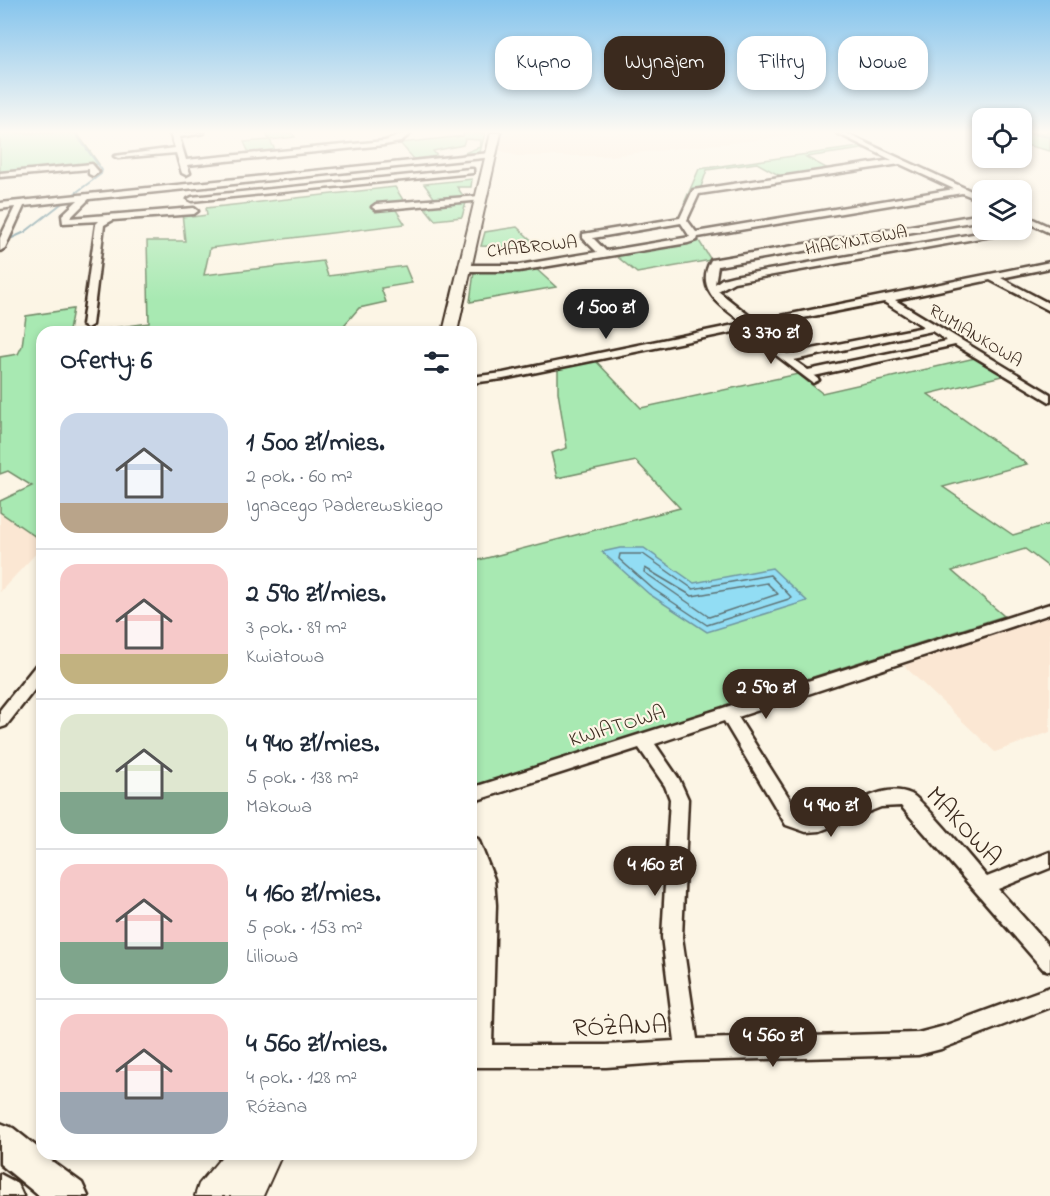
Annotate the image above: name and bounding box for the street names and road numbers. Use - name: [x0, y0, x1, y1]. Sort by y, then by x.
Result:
- street label: HIACYNTOWA: [803, 220, 909, 264]
- street label: CHABROWA: [486, 230, 579, 266]
- street label: RUMIANKOWA: [923, 298, 1027, 375]
- street label: KWIATOWA: [566, 698, 669, 756]
- street label: MAKOWA: [916, 778, 1010, 876]
- street label: RÓŻANA: [572, 1007, 668, 1049]

